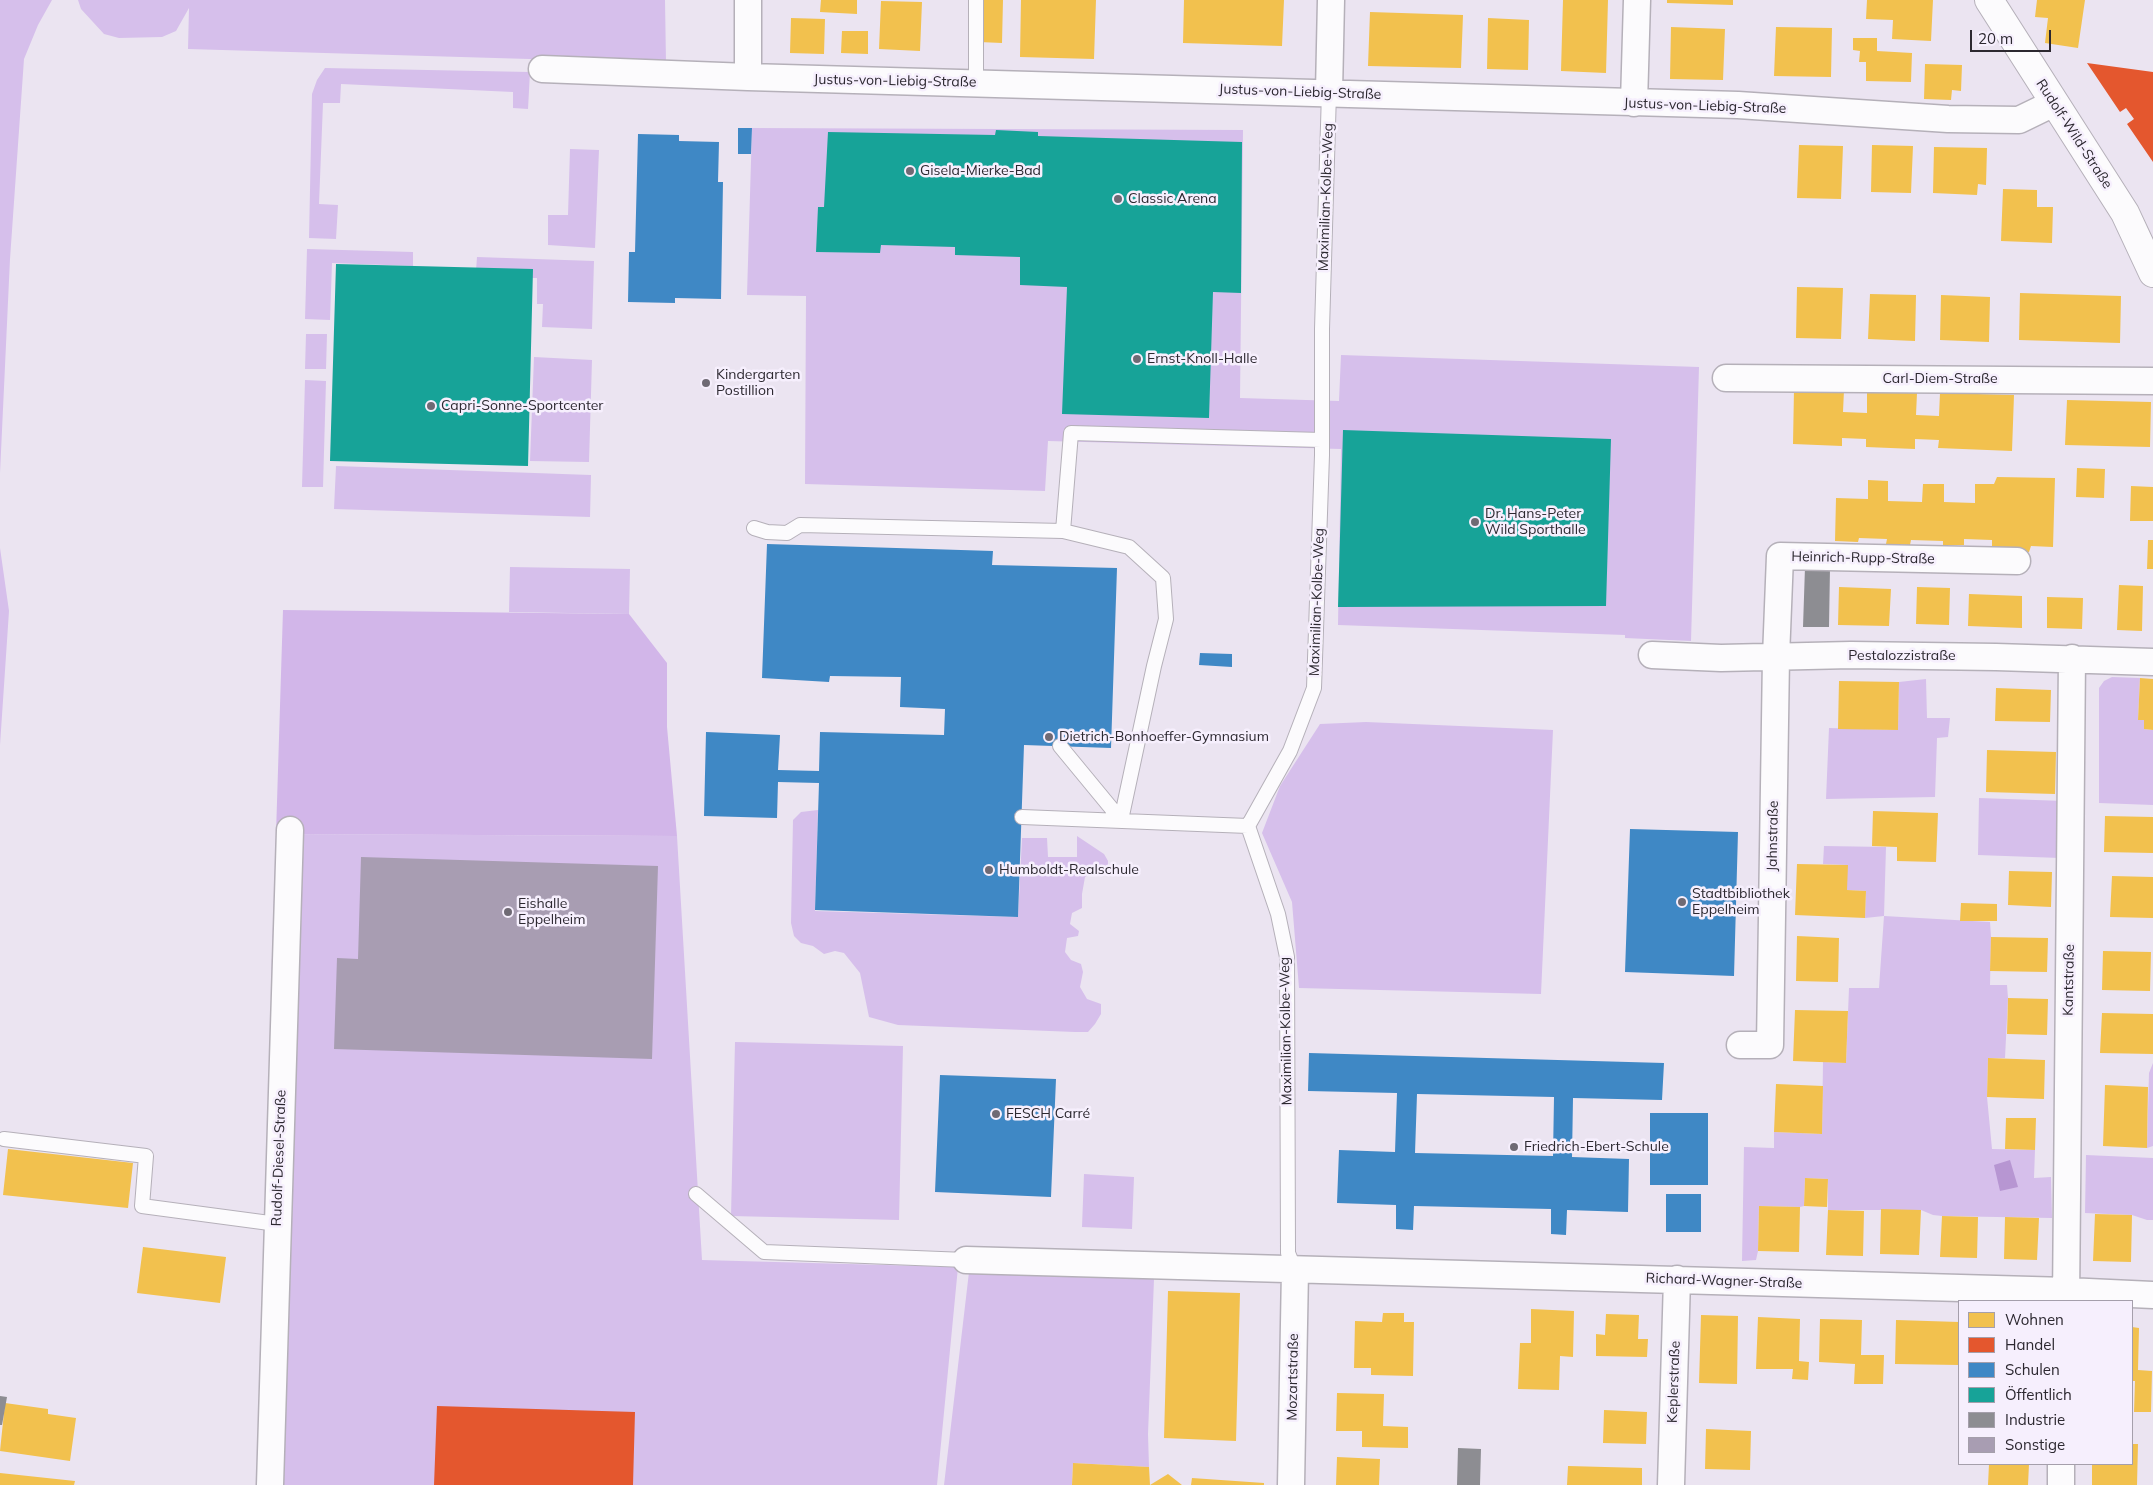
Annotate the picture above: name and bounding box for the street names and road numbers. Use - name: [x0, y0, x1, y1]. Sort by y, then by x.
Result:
- street label: Justus-von-Liebig-Straße: [814, 71, 976, 91]
- street label: Rudolf-Wild-Straße: [2032, 76, 2116, 192]
- street label: Justus-von-Liebig-Straße: [1218, 81, 1382, 103]
- street label: Justus-von-Liebig-Straße: [1623, 95, 1787, 117]
- street label: Maximilian-Kolbe-Weg: [1315, 123, 1337, 271]
- street label: Carl-Diem-Straße: [1882, 371, 1998, 387]
- street label: Maximilian-Kolbe-Weg: [1306, 528, 1328, 676]
- street label: Heinrich-Rupp-Straße: [1791, 548, 1935, 568]
- street label: Pestalozzistraße: [1848, 648, 1956, 664]
- street label: Jahnstraße: [1764, 800, 1782, 872]
- street label: Kantstraße: [2060, 944, 2078, 1016]
- street label: Maximilian-Kolbe-Weg: [1276, 957, 1296, 1105]
- street label: Rudolf-Diesel-Straße: [268, 1089, 290, 1227]
- street label: Richard-Wagner-Straße: [1645, 1270, 1803, 1292]
- street label: Mozartstraße: [1284, 1333, 1302, 1421]
- street label: Keplerstraße: [1664, 1341, 1684, 1423]

